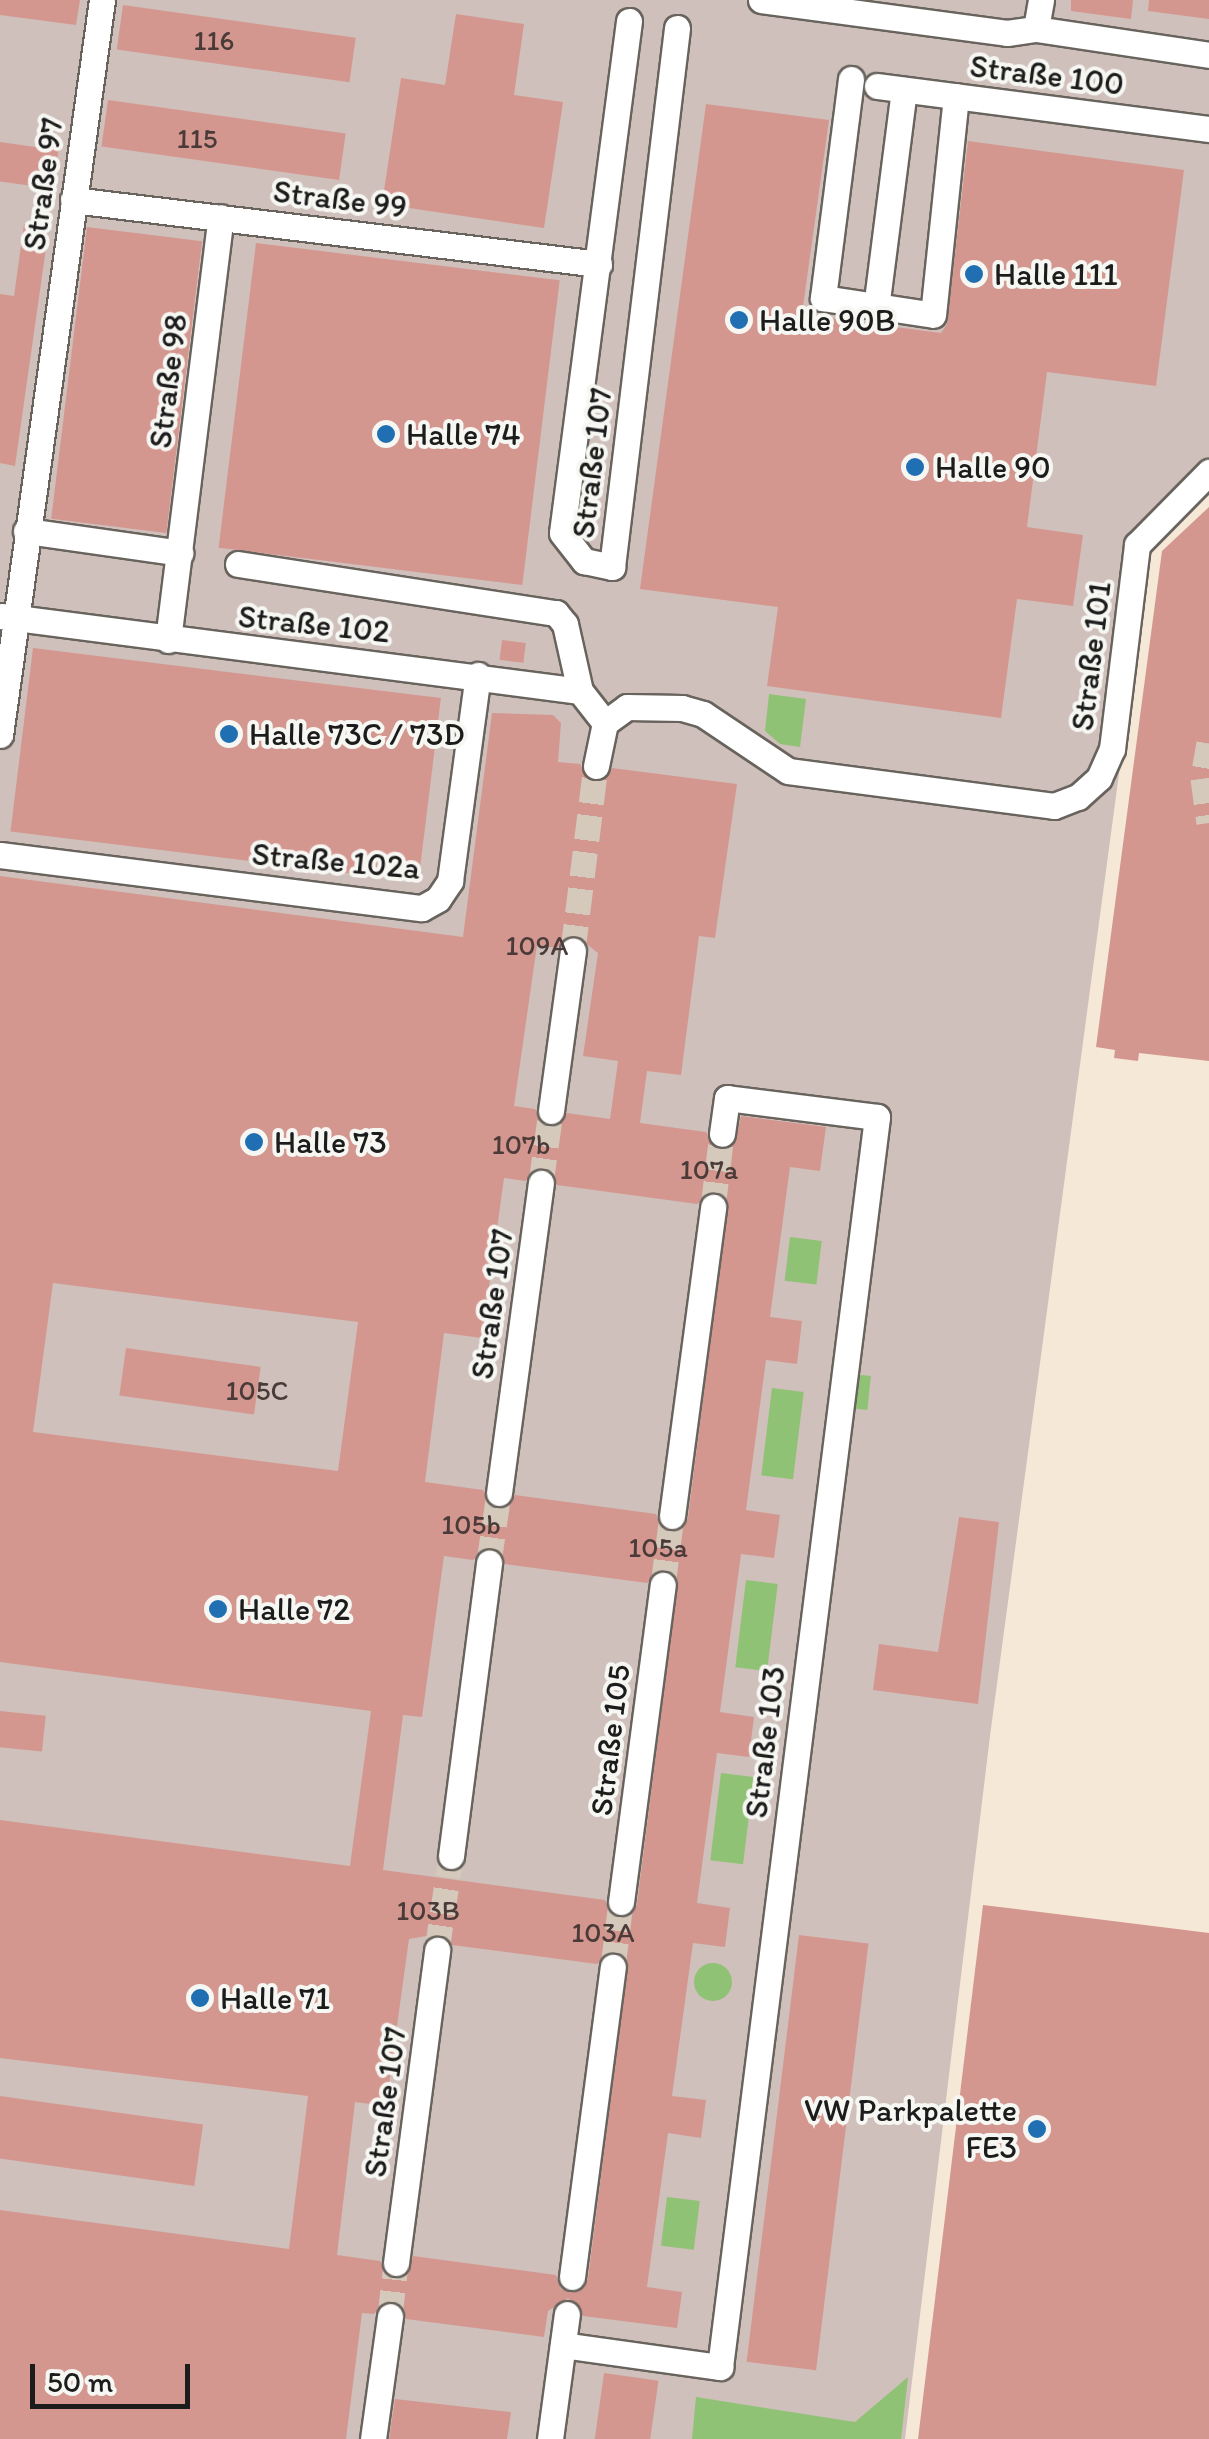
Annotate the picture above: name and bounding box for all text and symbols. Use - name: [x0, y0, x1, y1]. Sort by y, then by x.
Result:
- house number: 116: [194, 23, 234, 57]
- street label: Straße 100: [968, 46, 1126, 104]
- street label: Straße 97: [15, 115, 71, 253]
- house number: 115: [177, 121, 217, 155]
- street label: Straße 99: [271, 172, 409, 226]
- place label: Halle 111: [994, 255, 1118, 293]
- marker: Halle 111: [963, 263, 985, 285]
- place label: Halle 90B: [759, 301, 895, 339]
- marker: Halle 90B: [728, 309, 750, 331]
- street label: Straße 98: [141, 312, 195, 450]
- street label: Straße 107: [564, 386, 620, 540]
- place label: Halle 74: [406, 415, 520, 453]
- marker: Halle 74: [375, 423, 397, 445]
- place label: Halle 90: [935, 448, 1051, 486]
- marker: Halle 90: [904, 456, 926, 478]
- street label: Straße 101: [1063, 579, 1119, 733]
- street label: Straße 102: [236, 597, 392, 651]
- place label: Halle 73C / 73D: [249, 715, 465, 753]
- marker: Halle 73C / 73D: [218, 723, 240, 745]
- street label: Straße 102a: [250, 835, 422, 887]
- house number: 109A: [506, 928, 568, 962]
- place label: Halle 73: [274, 1123, 387, 1161]
- house number: 107b: [492, 1127, 550, 1161]
- marker: Halle 73: [243, 1131, 265, 1153]
- house number: 107a: [680, 1152, 738, 1186]
- street label: Straße 107: [462, 1226, 522, 1382]
- house number: 105C: [226, 1373, 288, 1407]
- house number: 105b: [441, 1507, 501, 1541]
- house number: 105a: [628, 1530, 688, 1564]
- place label: Halle 72: [238, 1590, 350, 1628]
- marker: Halle 72: [207, 1598, 229, 1620]
- street label: Straße 105: [582, 1662, 638, 1818]
- street label: Straße 103: [737, 1664, 793, 1820]
- house number: 103B: [396, 1893, 460, 1927]
- house number: 103A: [571, 1915, 635, 1949]
- place label: Halle 71: [220, 1979, 330, 2017]
- marker: Halle 71: [189, 1987, 211, 2009]
- street label: Straße 107: [355, 2024, 415, 2180]
- place label: VW Parkpalette FE3: [805, 2092, 1017, 2167]
- marker: VW Parkpalette FE3: [1026, 2118, 1048, 2140]
- scale bar: [35, 2344, 195, 2406]
- text: 50 m: [47, 2363, 113, 2400]

